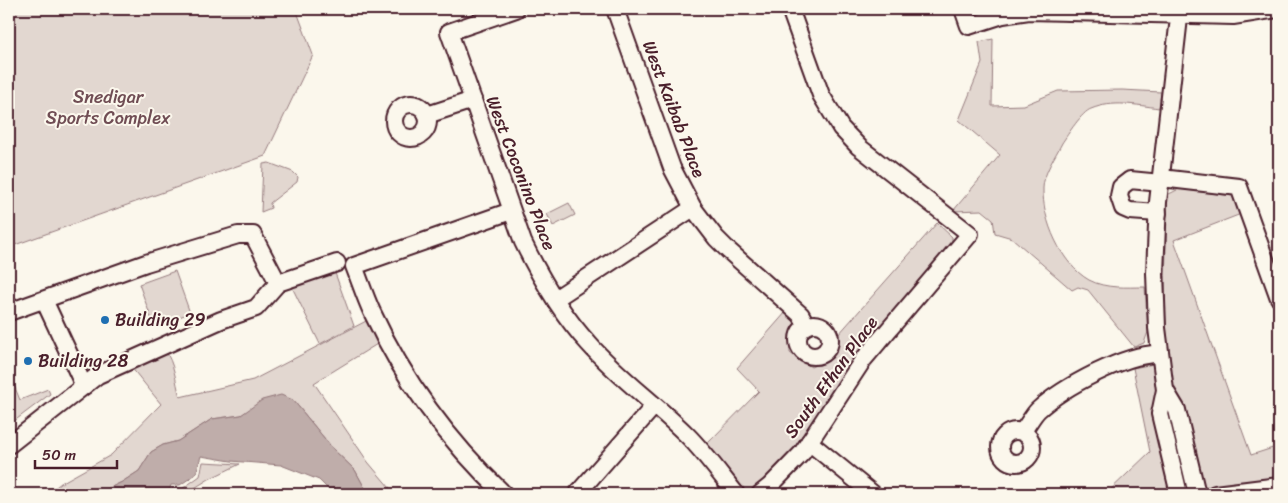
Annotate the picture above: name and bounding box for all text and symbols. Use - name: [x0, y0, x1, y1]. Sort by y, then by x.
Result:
- street label: West Kaibab Place: [633, 36, 715, 183]
- park label: Snedigar Sports Complex: [46, 81, 171, 134]
- street label: West Coconino Place: [477, 91, 565, 255]
- place label: Building 29: [115, 304, 206, 336]
- street label: South Ethan Place: [775, 309, 887, 445]
- marker: Building 29: [99, 314, 111, 326]
- place label: Building 28: [38, 345, 128, 377]
- marker: Building 28: [22, 355, 34, 367]
- scale bar: [35, 438, 118, 470]
- text: 50 m: [42, 442, 77, 468]

